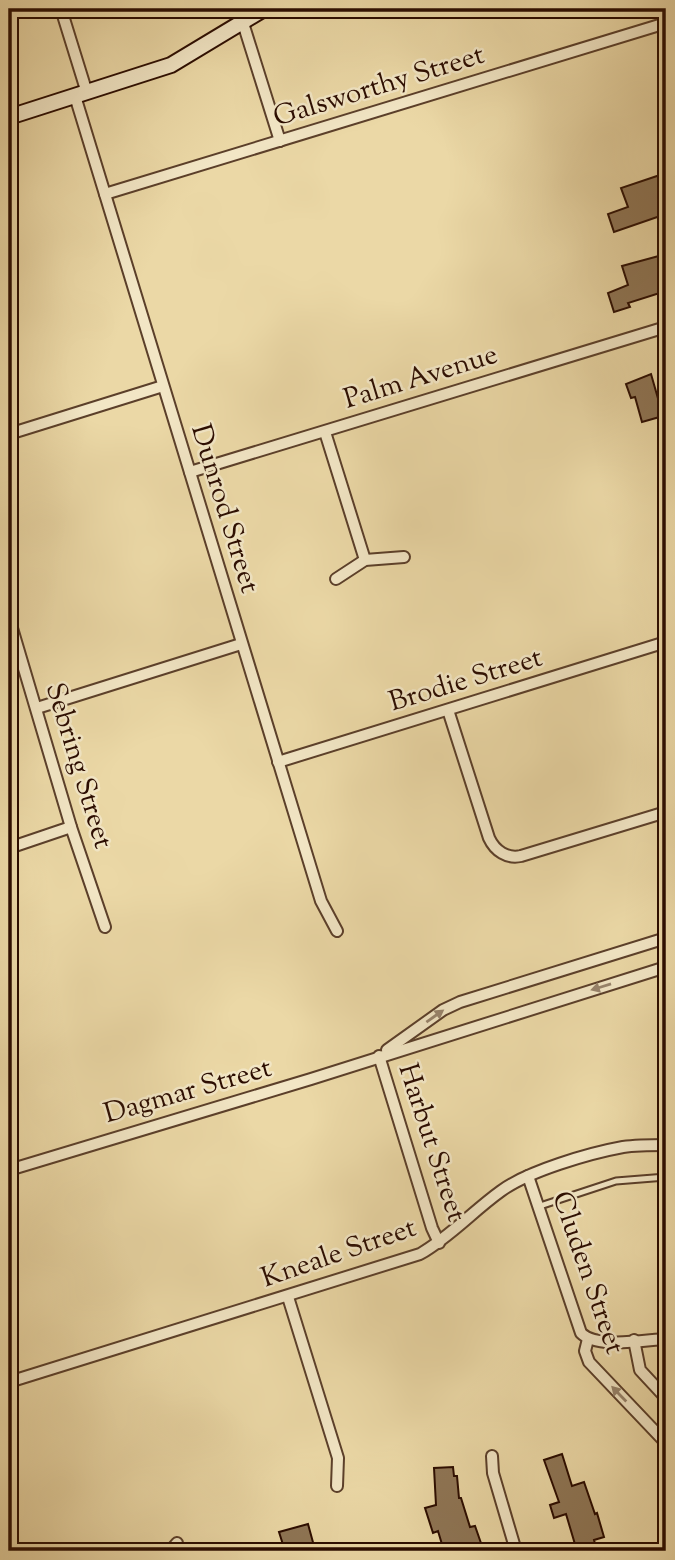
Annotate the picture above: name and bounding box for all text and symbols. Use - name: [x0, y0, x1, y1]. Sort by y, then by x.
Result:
- street label: Galsworthy Street: [269, 36, 490, 138]
- street label: Palm Avenue: [339, 336, 503, 420]
- street label: Dunrod Street: [179, 420, 269, 599]
- street label: Brodie Street: [384, 639, 548, 723]
- street label: Sebring Street: [34, 678, 122, 854]
- one-way arrow: [590, 983, 611, 993]
- one-way arrow: [426, 1009, 444, 1023]
- street label: Dagmar Street: [99, 1049, 277, 1135]
- street label: Harbut Street: [387, 1059, 476, 1228]
- street label: Cluden Street: [540, 1186, 634, 1360]
- street label: Kneale Street: [256, 1209, 422, 1299]
- one-way arrow: [611, 1386, 627, 1403]

